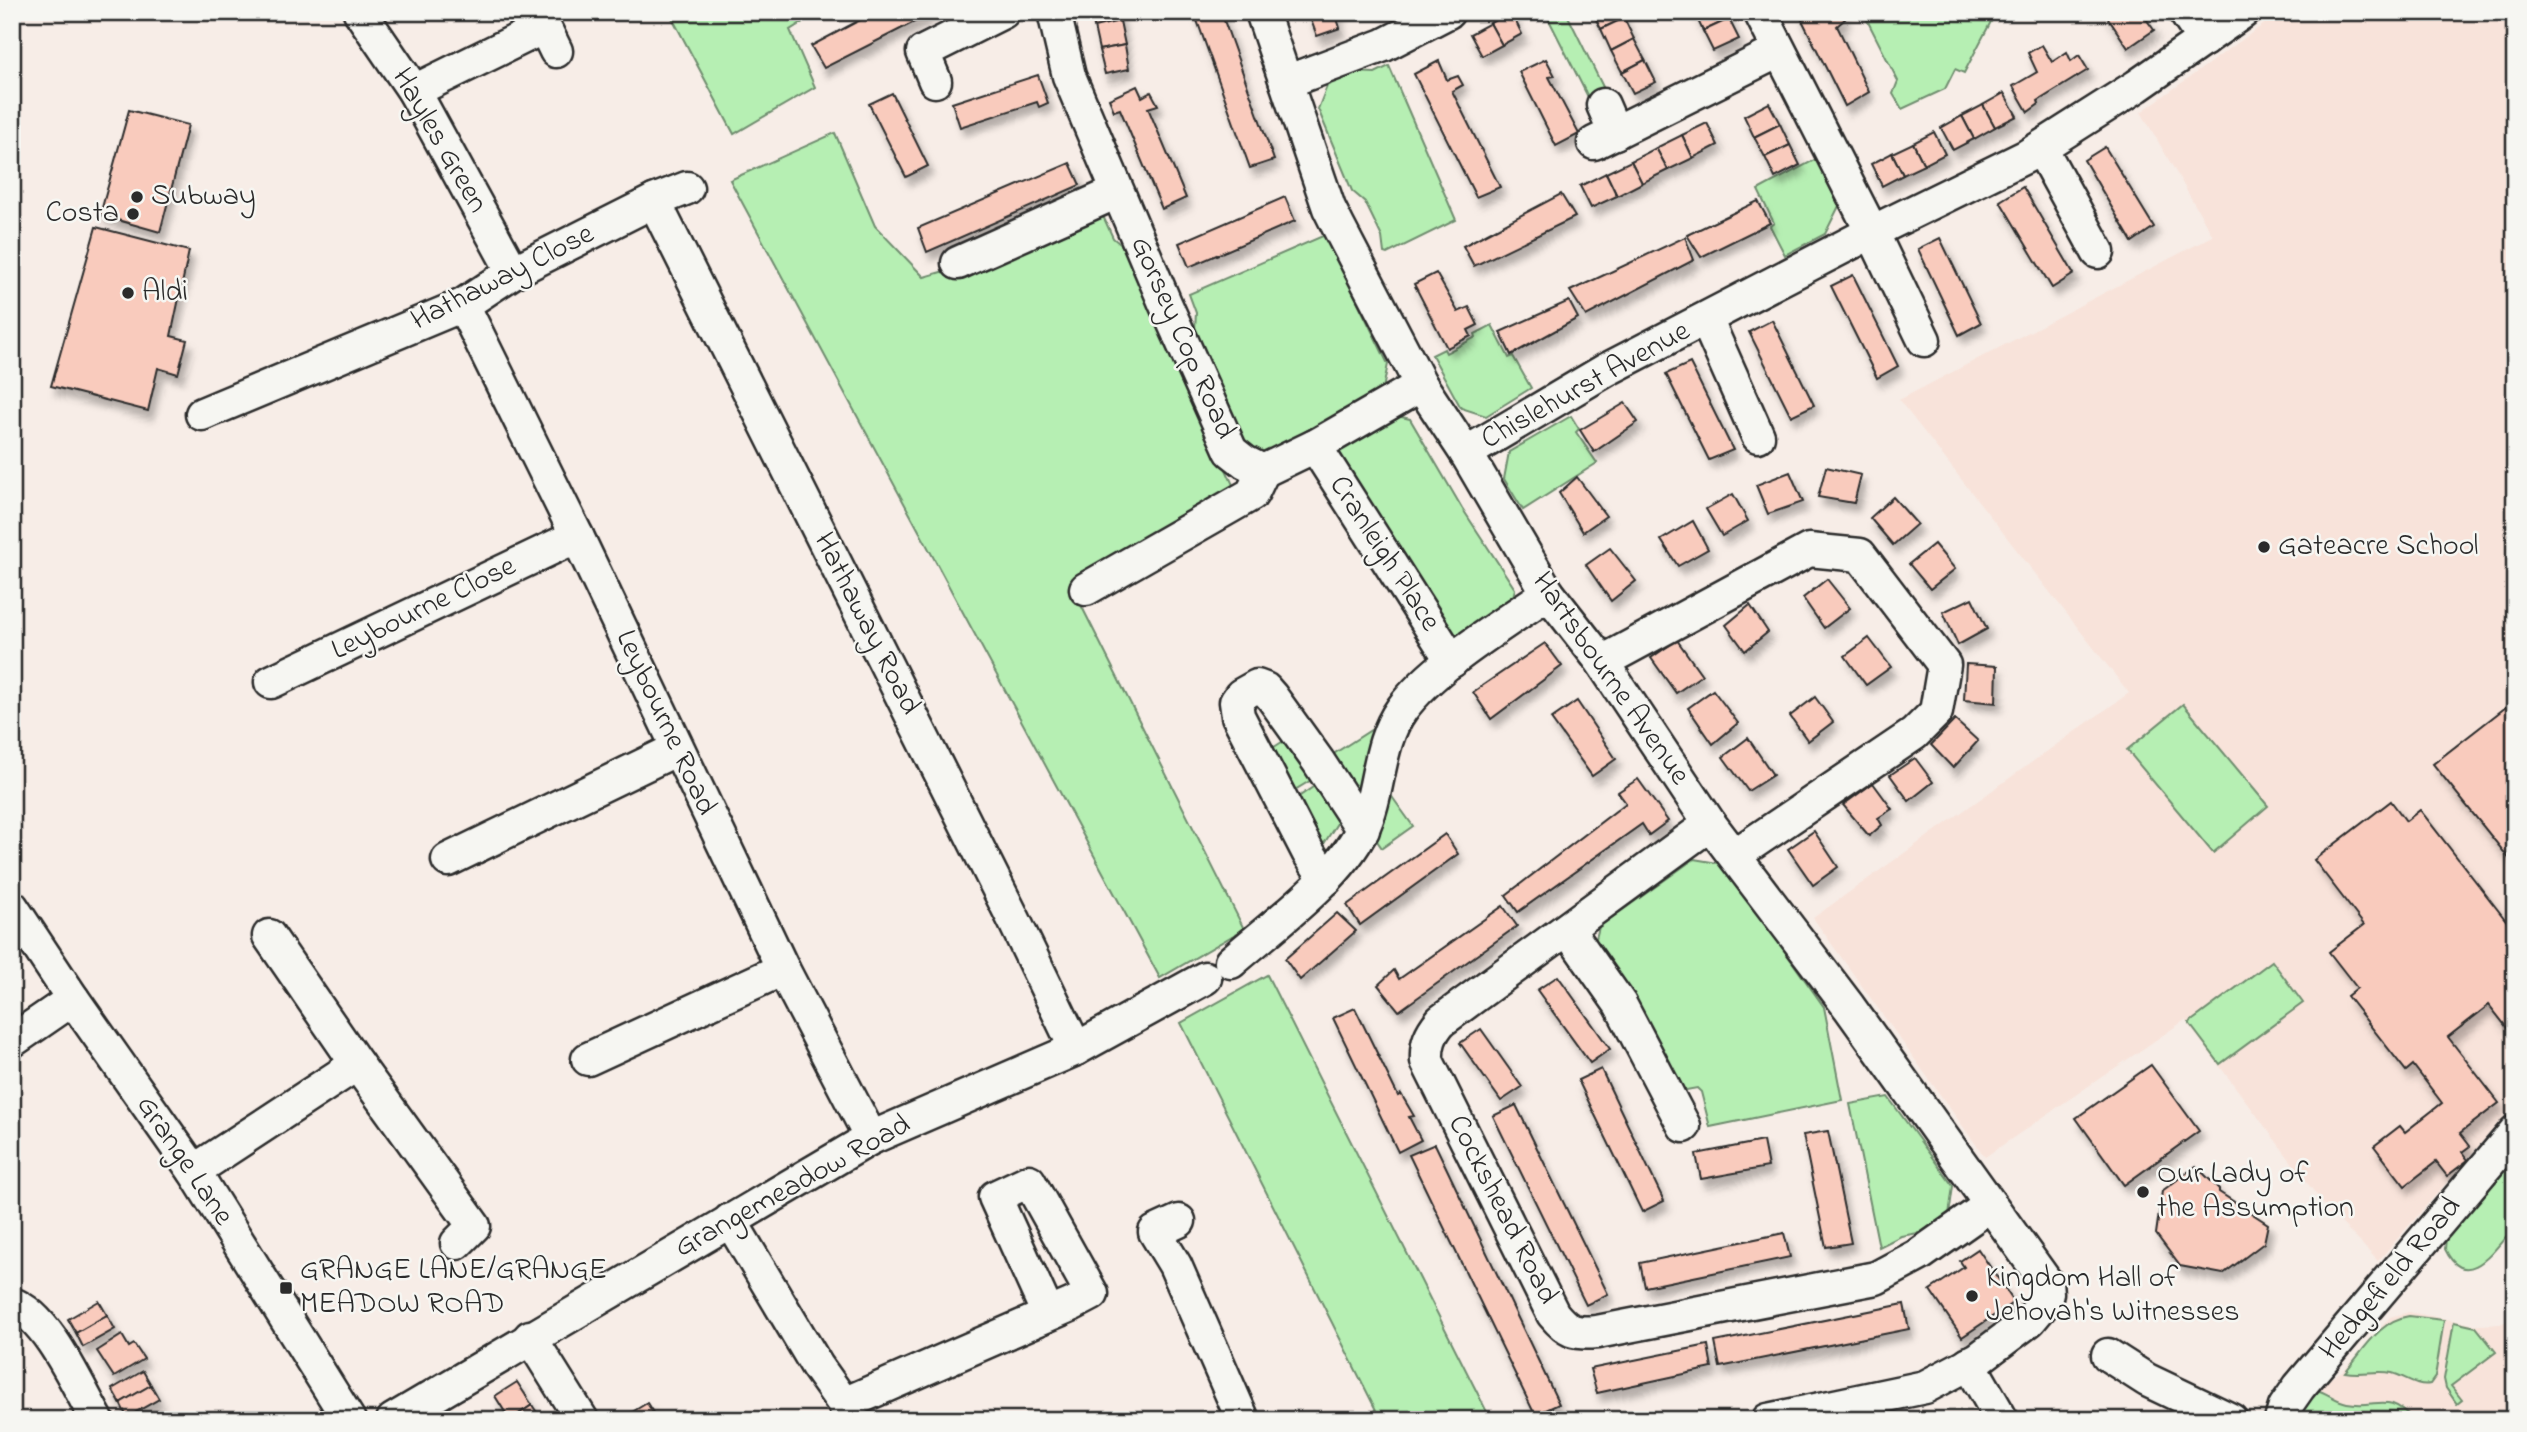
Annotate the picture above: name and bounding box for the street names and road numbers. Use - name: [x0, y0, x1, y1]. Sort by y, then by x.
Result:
- street label: Hayles Green: [380, 60, 498, 222]
- street label: Hathaway Close: [404, 213, 603, 343]
- street label: Gorsey Cop Road: [1118, 230, 1246, 447]
- street label: Chislehurst Avenue: [1473, 310, 1699, 462]
- street label: Cranleigh Place: [1317, 467, 1451, 641]
- street label: Hathaway Road: [801, 525, 931, 723]
- street label: Leybourne Close: [324, 545, 524, 673]
- street label: Hartsbourne Avenue: [1520, 563, 1700, 795]
- street label: Leybourne Road: [603, 623, 727, 823]
- street label: Grange Lane: [124, 1087, 244, 1236]
- street label: Grangemeadow Road: [667, 1104, 919, 1270]
- street label: Cockshead Road: [1435, 1108, 1569, 1312]
- street label: Hedgefield Road: [2309, 1187, 2473, 1371]

